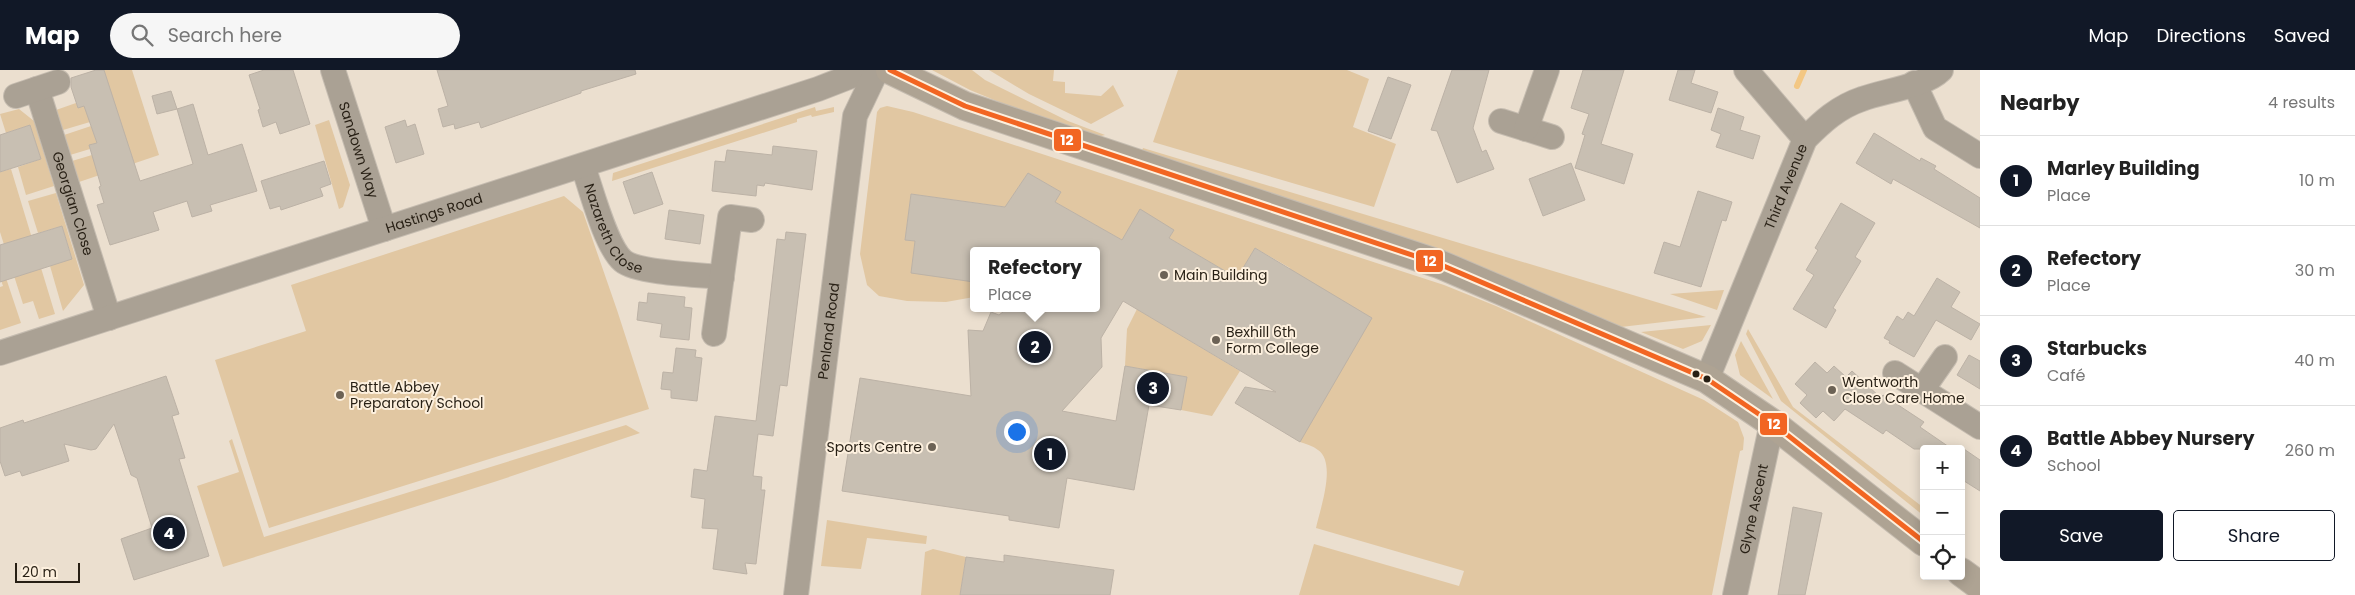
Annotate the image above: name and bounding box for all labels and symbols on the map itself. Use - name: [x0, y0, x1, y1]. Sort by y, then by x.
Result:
- street label: Sandown Way: [334, 99, 384, 201]
- line badge: 12: [1053, 128, 1082, 152]
- text: 12: [1060, 130, 1074, 150]
- street label: Third Avenue: [1759, 140, 1812, 232]
- street label: Georgian Close: [47, 149, 99, 258]
- street label: Nazareth Close: [579, 181, 645, 278]
- street label: Hastings Road: [383, 188, 485, 238]
- line badge: 12: [1415, 249, 1444, 273]
- text: 12: [1423, 251, 1437, 271]
- place label: Main Building: [1174, 265, 1267, 285]
- marker: Main Building: [1158, 269, 1170, 281]
- street label: Penland Road: [813, 281, 844, 381]
- place label: Bexhill 6th Form College: [1226, 322, 1319, 358]
- pin: 2: [1019, 328, 1051, 366]
- marker: Bexhill 6th Form College: [1210, 334, 1222, 346]
- pin: 3: [1137, 369, 1169, 407]
- unlabelled marker: [1691, 369, 1701, 379]
- place label: Wentworth Close Care Home: [1842, 372, 1965, 408]
- unlabelled marker: [1702, 374, 1712, 384]
- place label: Battle Abbey Preparatory School: [350, 377, 484, 413]
- marker: Wentworth Close Care Home: [1826, 384, 1838, 396]
- marker: Battle Abbey Preparatory School: [334, 389, 346, 401]
- line badge: 12: [1759, 412, 1788, 436]
- text: 12: [1767, 414, 1781, 434]
- your location: [1004, 419, 1030, 445]
- pin: 1: [1034, 435, 1066, 473]
- place label: Sports Centre: [827, 437, 922, 457]
- marker: Sports Centre: [926, 441, 938, 453]
- street label: Glyne Ascent: [1734, 462, 1773, 556]
- pin: 4: [153, 514, 185, 552]
- scale bar: [15, 560, 80, 583]

